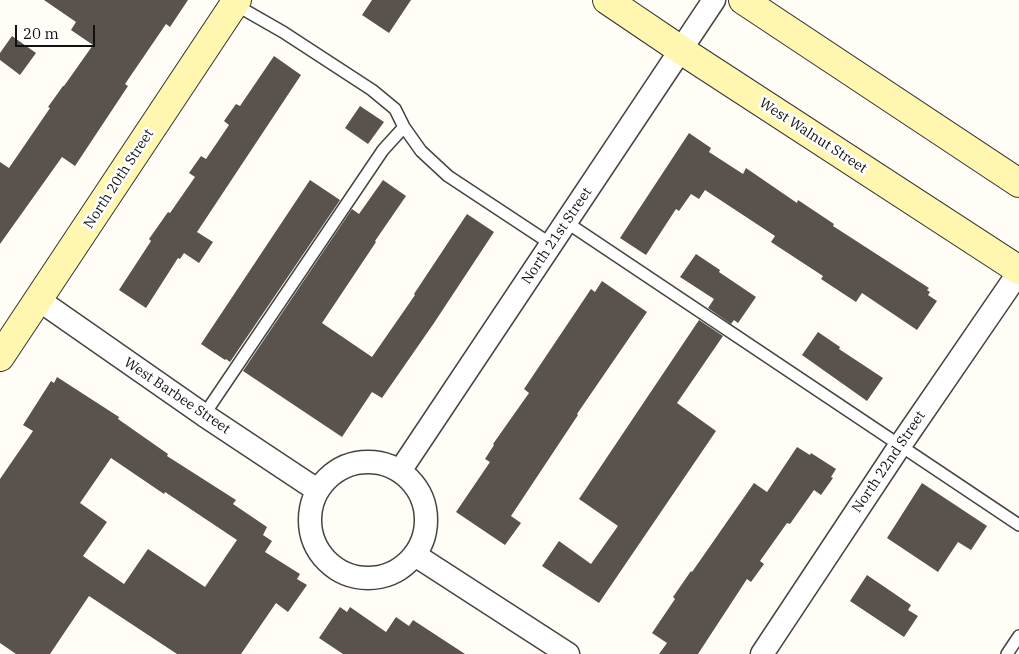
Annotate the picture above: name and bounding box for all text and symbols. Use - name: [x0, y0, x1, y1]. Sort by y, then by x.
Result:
- scale bar: [18, 15, 98, 47]
- text: 20 m: [23, 24, 59, 43]
- street label: West Walnut Street: [756, 95, 870, 177]
- street label: North 20th Street: [81, 126, 157, 232]
- street label: North 21st Street: [518, 184, 596, 288]
- street label: West Barbee Street: [121, 354, 233, 438]
- street label: North 22nd Street: [849, 408, 929, 516]

